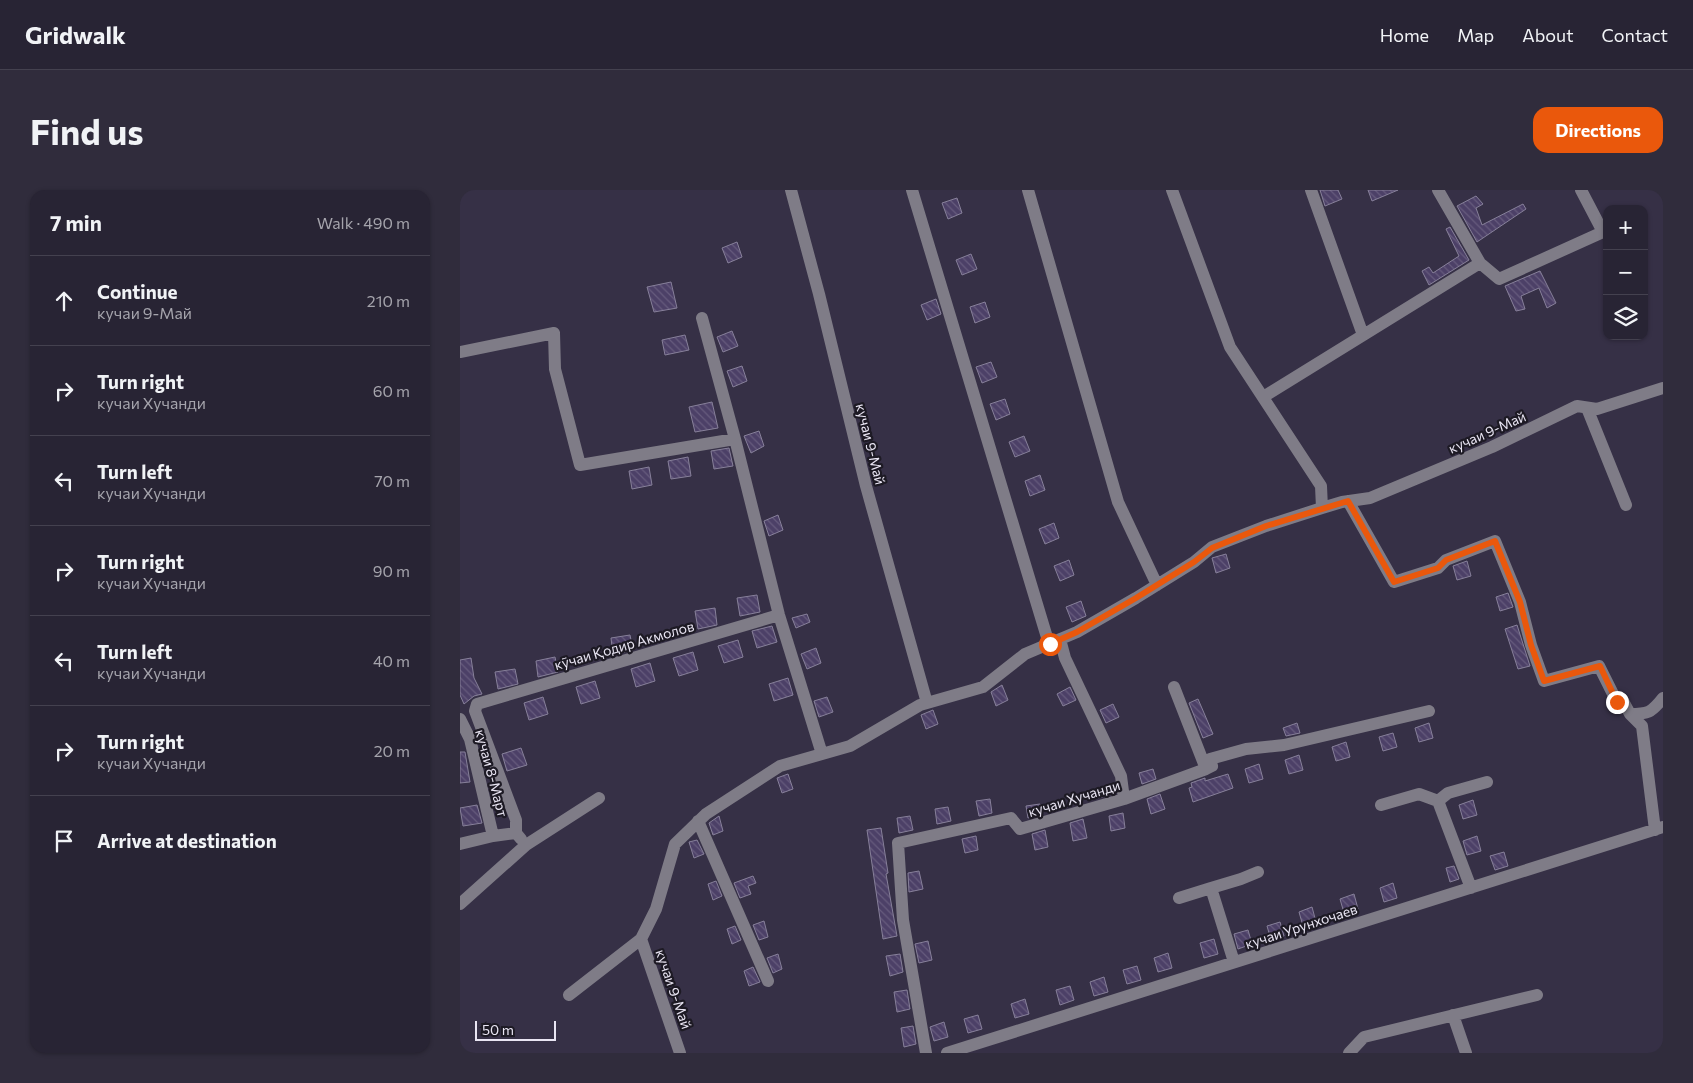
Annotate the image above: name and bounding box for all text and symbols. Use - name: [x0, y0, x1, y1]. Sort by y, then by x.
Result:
- text: Gridwalk: [25, 20, 126, 49]
- text: Home: [1380, 24, 1429, 46]
- text: Map: [1457, 24, 1494, 46]
- text: About: [1522, 24, 1574, 46]
- text: Contact: [1602, 24, 1668, 46]
- button: Directions: [1533, 107, 1663, 153]
- text: Find us: [30, 109, 144, 152]
- map controls: [1603, 205, 1648, 340]
- button: +: [1603, 205, 1648, 250]
- text: 7 min: [50, 210, 102, 235]
- text: Walk · 490 m: [317, 213, 410, 232]
- button: −: [1603, 250, 1648, 295]
- text: Continue: [97, 280, 177, 303]
- icon: ahead: [50, 287, 78, 315]
- text: 210 m: [367, 291, 410, 310]
- button: layers: [1603, 295, 1648, 340]
- text: кучаи 9-Май: [97, 303, 192, 322]
- text: Turn right: [97, 370, 184, 393]
- icon: right: [50, 377, 78, 405]
- text: 60 m: [373, 381, 410, 400]
- text: кучаи Хучанди: [97, 393, 206, 412]
- street label: кучаи 9-Май: [853, 402, 889, 486]
- street label: кучаи 9-Май: [1446, 407, 1528, 457]
- text: Turn left: [97, 460, 172, 483]
- icon: left: [50, 467, 78, 495]
- text: 70 m: [374, 471, 410, 490]
- text: кучаи Хучанди: [97, 483, 206, 502]
- text: Turn right: [97, 550, 184, 573]
- icon: right: [50, 557, 78, 585]
- text: 90 m: [373, 561, 410, 580]
- text: кучаи Хучанди: [97, 573, 206, 592]
- street label: кӯчаи Қодир Акмолов: [552, 617, 696, 673]
- route start: [1039, 633, 1062, 656]
- text: Turn left: [97, 640, 172, 663]
- icon: left: [50, 647, 78, 675]
- text: 40 m: [373, 651, 410, 670]
- text: кучаи Хучанди: [97, 663, 206, 682]
- route end: [1606, 691, 1629, 714]
- street label: кучаи 8-Март: [472, 727, 512, 819]
- text: Turn right: [97, 730, 184, 753]
- icon: right: [50, 737, 78, 765]
- text: 20 m: [374, 741, 410, 760]
- text: кучаи Хучанди: [97, 753, 206, 772]
- street label: кучаи Хучанди: [1026, 776, 1122, 820]
- icon: arrive: [50, 827, 78, 855]
- text: Arrive at destination: [97, 829, 277, 852]
- street label: кучаи Урунхочаев: [1243, 900, 1359, 952]
- street label: кучаи 9-Май: [652, 947, 696, 1031]
- scale bar: [475, 1018, 556, 1041]
- text: 50 m: [482, 1021, 514, 1038]

